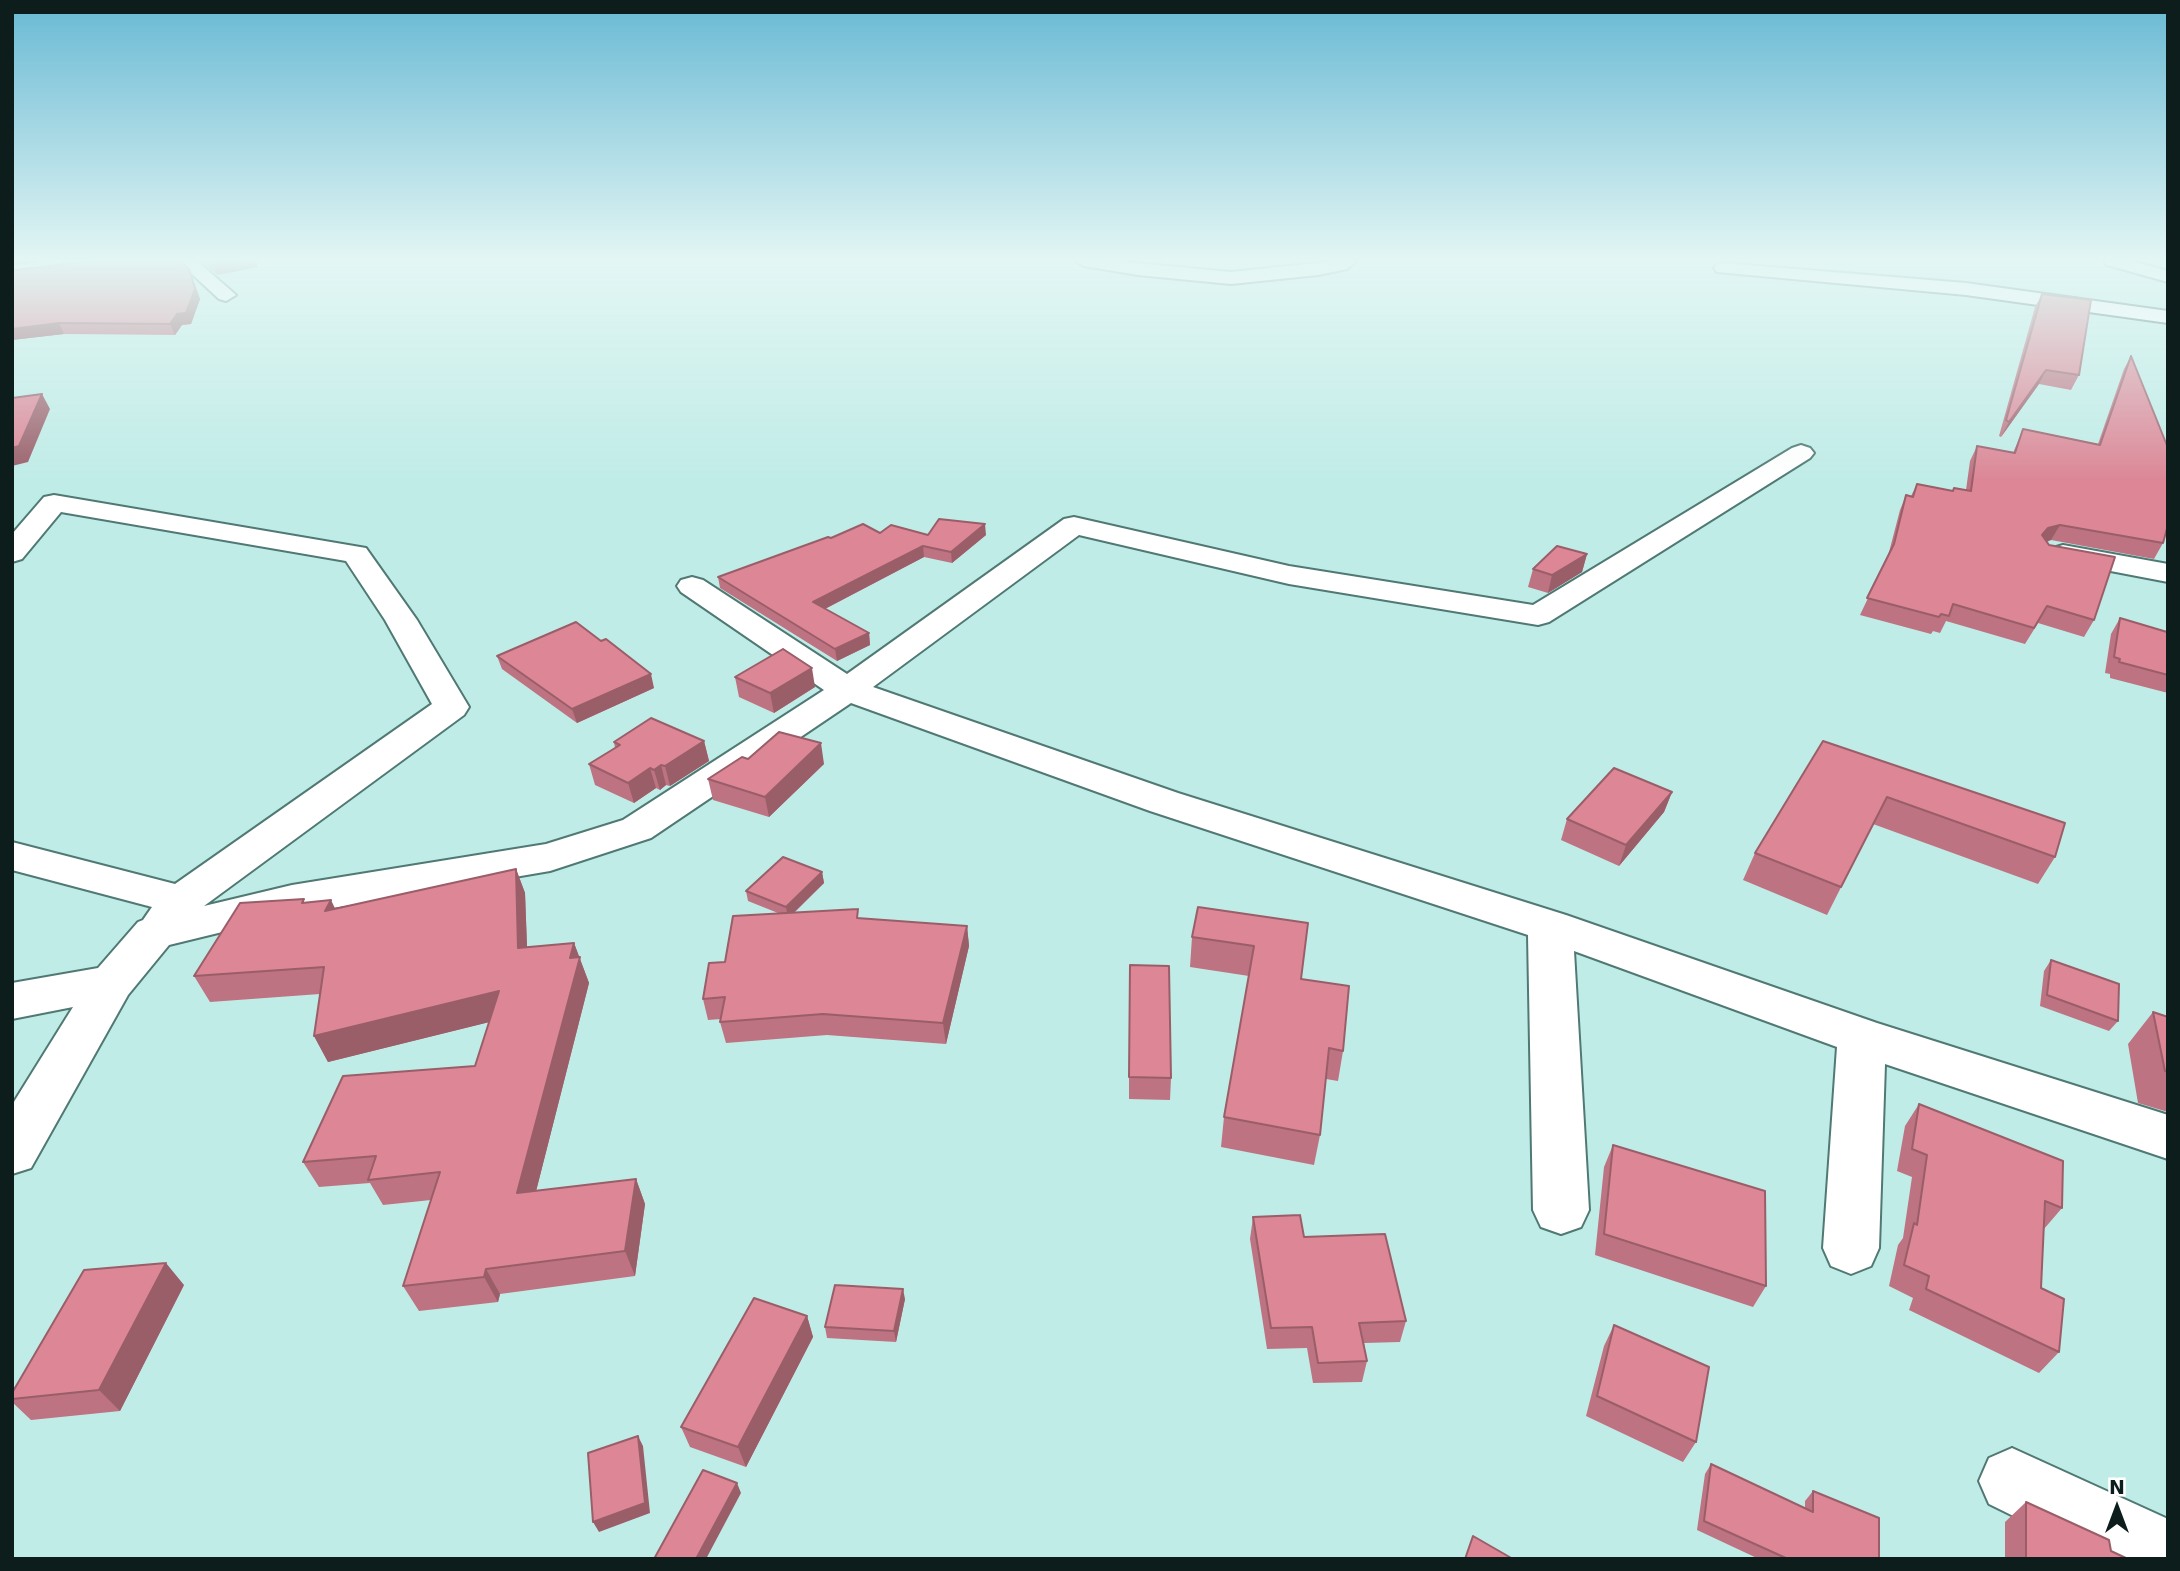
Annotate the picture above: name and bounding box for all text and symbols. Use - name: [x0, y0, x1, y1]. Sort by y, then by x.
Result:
- north arrow: [2082, 1473, 2152, 1543]
- text: N: [2109, 1476, 2125, 1498]

